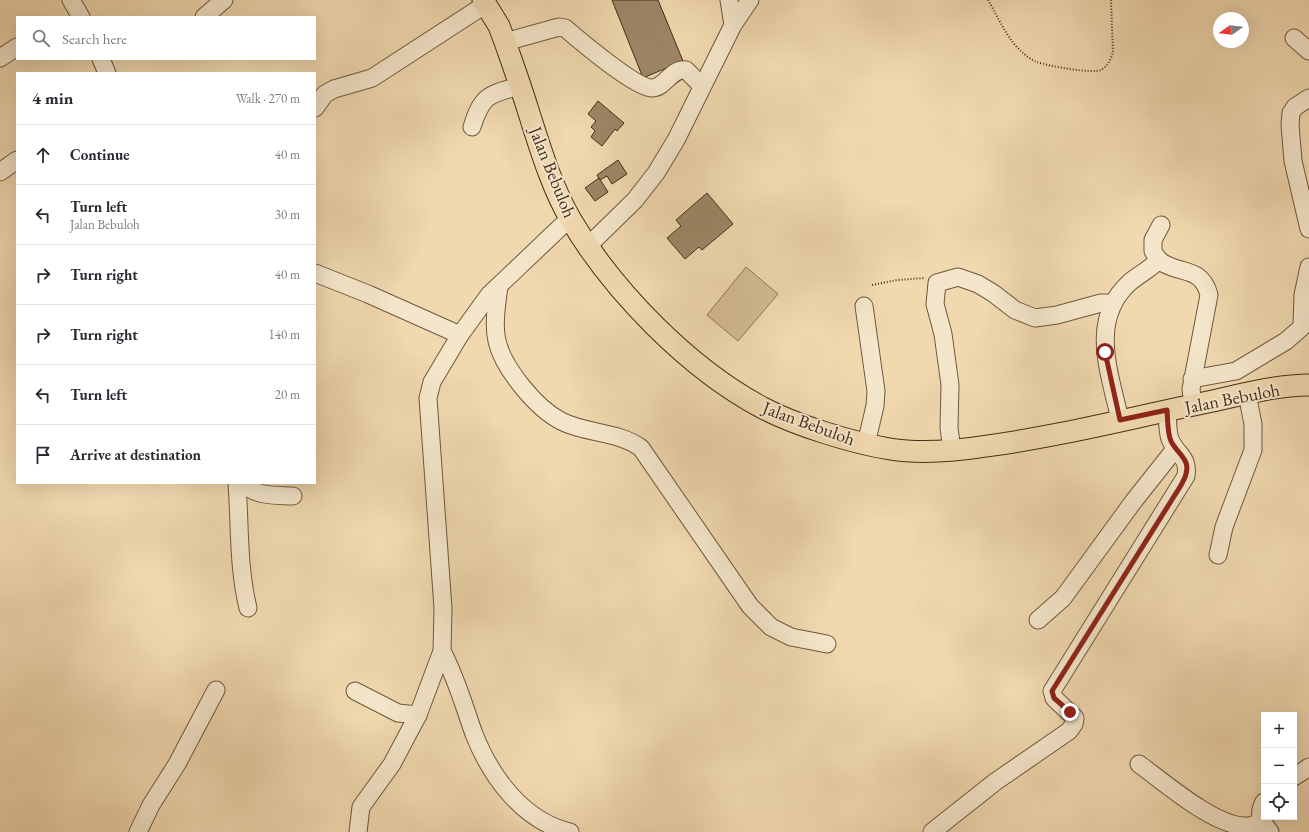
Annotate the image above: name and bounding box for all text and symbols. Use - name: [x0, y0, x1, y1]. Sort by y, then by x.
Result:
- north arrow: [1213, 12, 1249, 48]
- search box: [16, 16, 316, 60]
- icon: search: [30, 27, 52, 49]
- text: Search here: [62, 29, 127, 48]
- text: 4 min: [32, 87, 73, 109]
- text: Walk · 270 m: [236, 90, 300, 107]
- street label: Jalan Bebuloh: [524, 121, 582, 221]
- icon: ahead: [32, 144, 54, 166]
- text: Continue: [70, 145, 130, 164]
- text: 40 m: [275, 146, 300, 163]
- text: Turn left: [70, 197, 127, 216]
- icon: left: [32, 204, 54, 226]
- text: 30 m: [275, 206, 300, 223]
- text: Jalan Bebuloh: [70, 216, 140, 233]
- icon: right: [32, 264, 54, 286]
- text: Turn right: [70, 265, 138, 284]
- text: 40 m: [275, 266, 300, 283]
- icon: right: [32, 324, 54, 346]
- text: Turn right: [70, 325, 138, 344]
- text: 140 m: [269, 326, 300, 343]
- route start: [1096, 343, 1114, 361]
- street label: Jalan Bebuloh: [1180, 378, 1282, 419]
- icon: left: [32, 384, 54, 406]
- text: Turn left: [70, 385, 127, 404]
- text: 20 m: [275, 386, 300, 403]
- street label: Jalan Bebuloh: [758, 395, 858, 450]
- icon: arrive: [32, 444, 54, 466]
- text: Arrive at destination: [70, 445, 201, 464]
- route end: [1061, 703, 1079, 721]
- map controls: [1261, 712, 1297, 820]
- button: +: [1261, 712, 1297, 748]
- button: −: [1261, 748, 1297, 784]
- button: locate: [1261, 784, 1297, 820]

